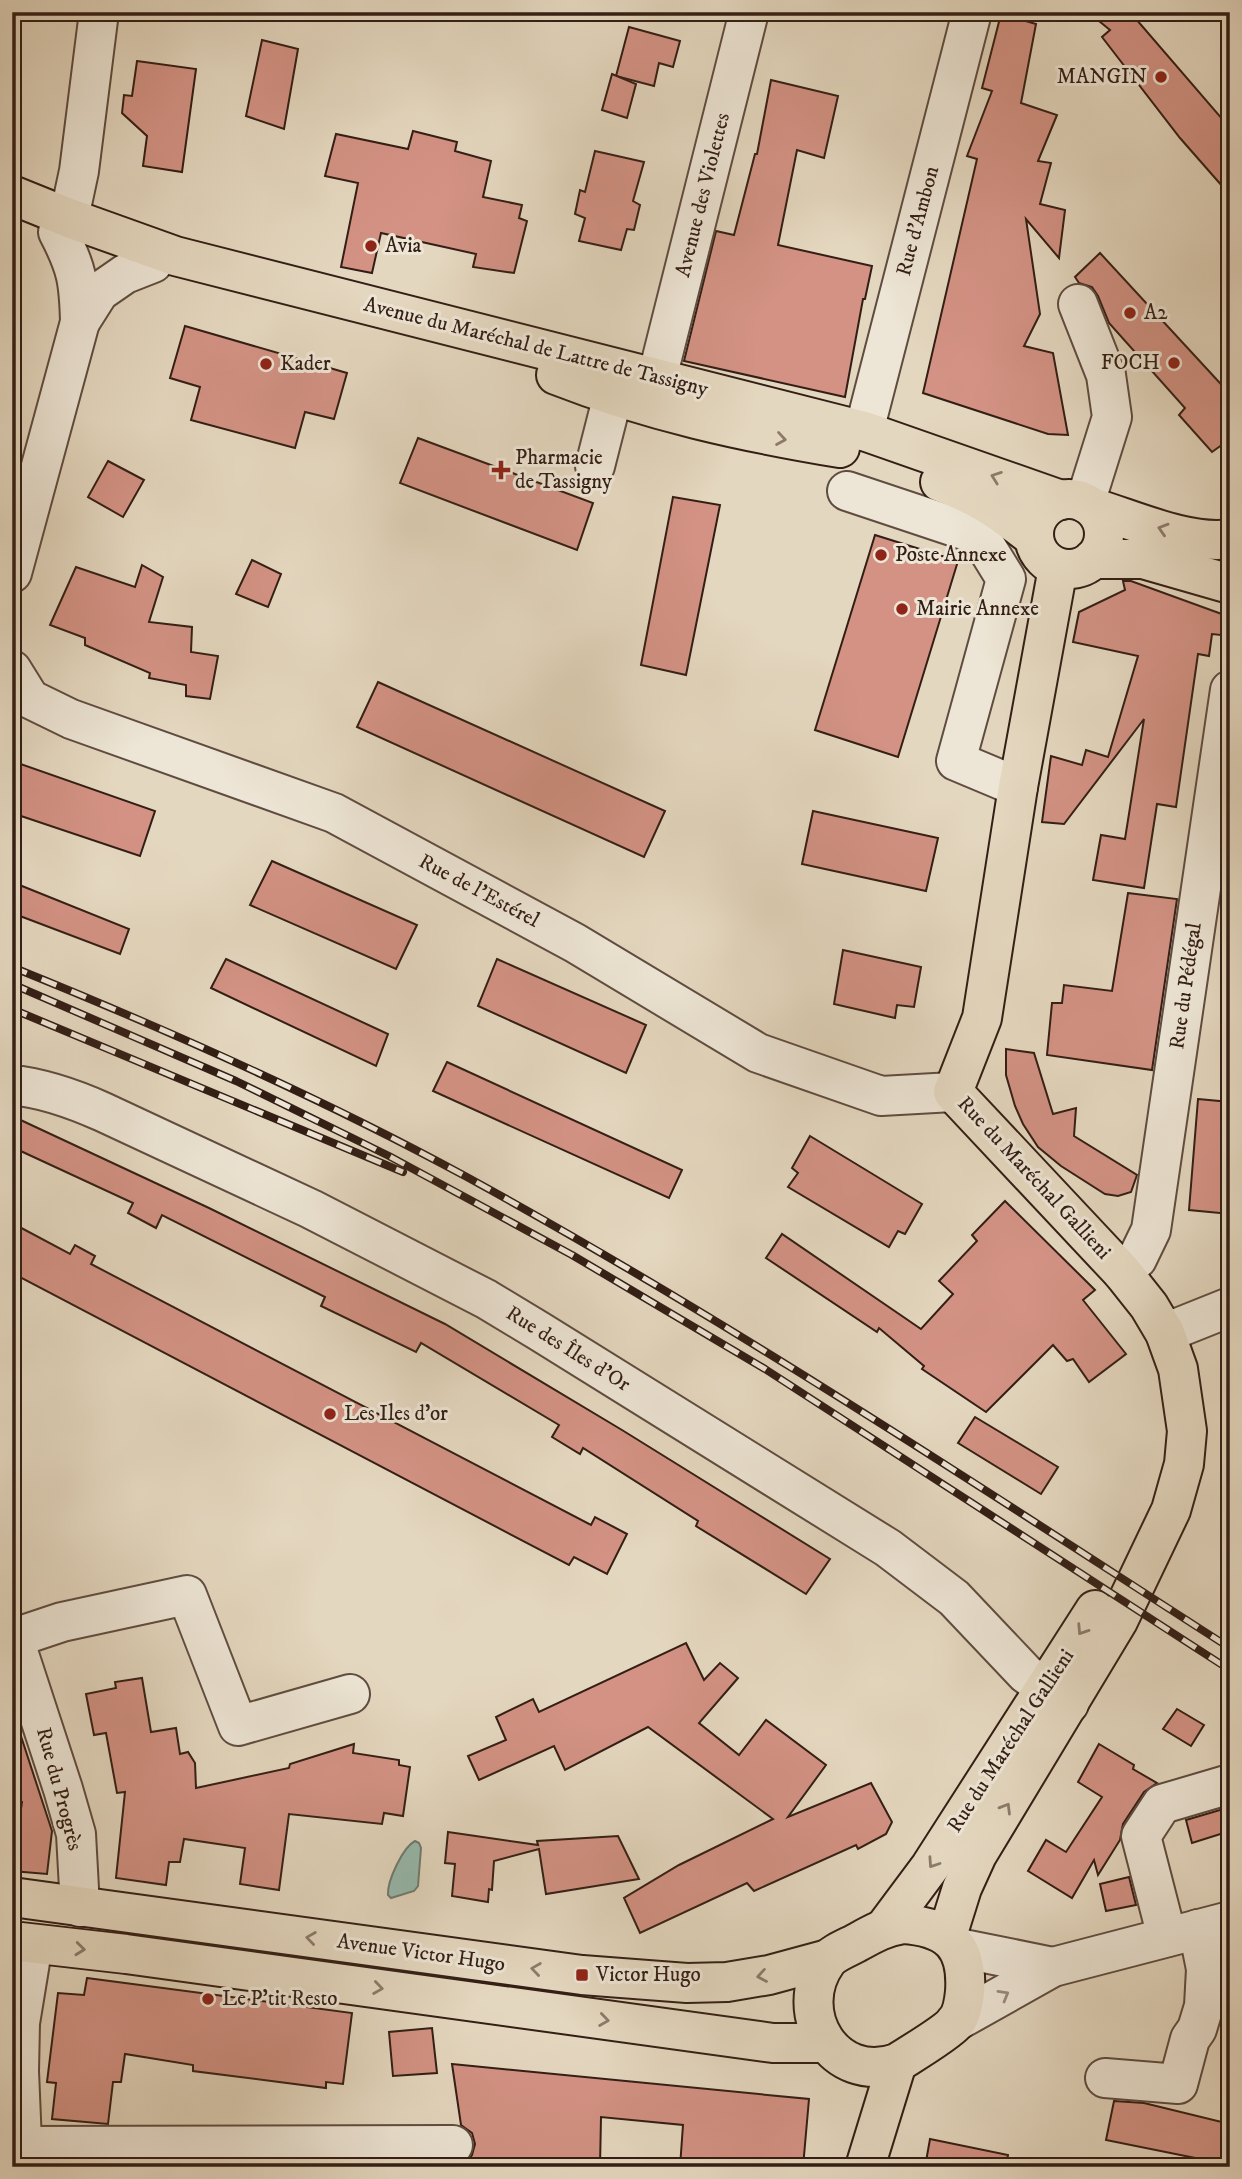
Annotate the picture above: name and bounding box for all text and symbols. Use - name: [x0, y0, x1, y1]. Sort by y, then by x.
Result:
- place label: MANGIN: [1057, 64, 1147, 90]
- marker: MANGIN: [1153, 69, 1169, 85]
- street label: Avenue des Violettes: [670, 110, 736, 280]
- street label: Rue d'Ambon: [891, 163, 945, 279]
- place label: Avia: [385, 233, 422, 259]
- marker: Avia: [363, 238, 379, 254]
- street label: Avenue du Maréchal de Lattre de Tassigny: [361, 292, 712, 403]
- place label: A2: [1144, 300, 1168, 326]
- marker: A2: [1122, 305, 1138, 321]
- place label: FOCH: [1101, 350, 1160, 376]
- place label: Kader: [280, 351, 331, 377]
- marker: FOCH: [1166, 355, 1182, 371]
- marker: Kader: [258, 356, 274, 372]
- one-way arrow: [775, 431, 787, 446]
- place label: Pharmacie de Tassigny: [515, 445, 613, 495]
- marker: Pharmacie de Tassigny: [493, 462, 509, 478]
- one-way arrow: [991, 471, 1003, 485]
- one-way arrow: [1157, 523, 1169, 538]
- place label: Poste Annexe: [895, 542, 1007, 568]
- marker: Poste Annexe: [873, 547, 889, 563]
- place label: Mairie Annexe: [916, 596, 1039, 622]
- marker: Mairie Annexe: [894, 601, 910, 617]
- street label: Rue de l'Estérel: [414, 848, 544, 934]
- street label: Rue du Pédégal: [1164, 920, 1208, 1051]
- street label: Rue du Maréchal Gallieni: [952, 1091, 1116, 1265]
- street label: Rue des Îles d'Or: [501, 1299, 636, 1398]
- place label: Les Iles d'or: [344, 1401, 448, 1427]
- marker: Les Iles d'or: [322, 1406, 338, 1422]
- one-way arrow: [1078, 1623, 1091, 1636]
- street label: Rue du Maréchal Gallieni: [942, 1644, 1080, 1838]
- street label: Rue du Progrès: [30, 1725, 88, 1853]
- one-way arrow: [997, 1802, 1010, 1815]
- one-way arrow: [929, 1855, 941, 1868]
- street label: Avenue Victor Hugo: [335, 1928, 507, 1978]
- one-way arrow: [305, 1931, 316, 1946]
- one-way arrow: [74, 1941, 86, 1956]
- one-way arrow: [530, 1962, 542, 1977]
- place label: Victor Hugo: [595, 1962, 701, 1988]
- marker: Victor Hugo: [574, 1967, 590, 1983]
- one-way arrow: [756, 1968, 768, 1983]
- one-way arrow: [373, 1981, 384, 1996]
- place label: Le P'tit Resto: [222, 1986, 338, 2012]
- one-way arrow: [996, 1990, 1009, 2003]
- marker: Le P'tit Resto: [200, 1991, 216, 2007]
- one-way arrow: [598, 2012, 610, 2027]

